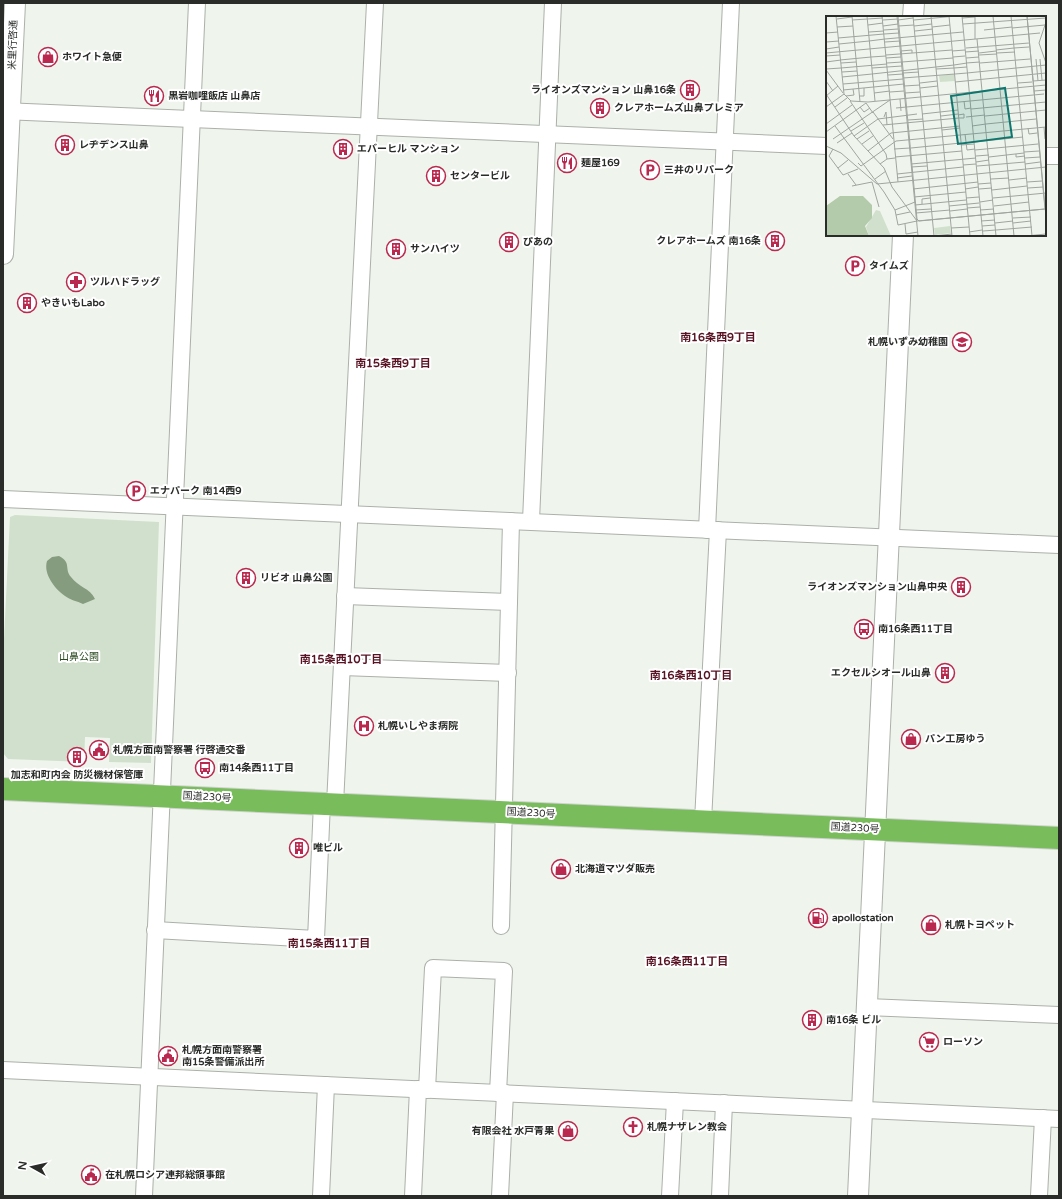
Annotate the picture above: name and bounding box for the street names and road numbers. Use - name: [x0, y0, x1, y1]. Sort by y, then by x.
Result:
- street label: 米里行啓通: [6, 20, 20, 70]
- street label: 国道230号: [182, 790, 232, 804]
- street label: 国道230号: [506, 806, 556, 820]
- street label: 国道230号: [830, 821, 880, 835]

